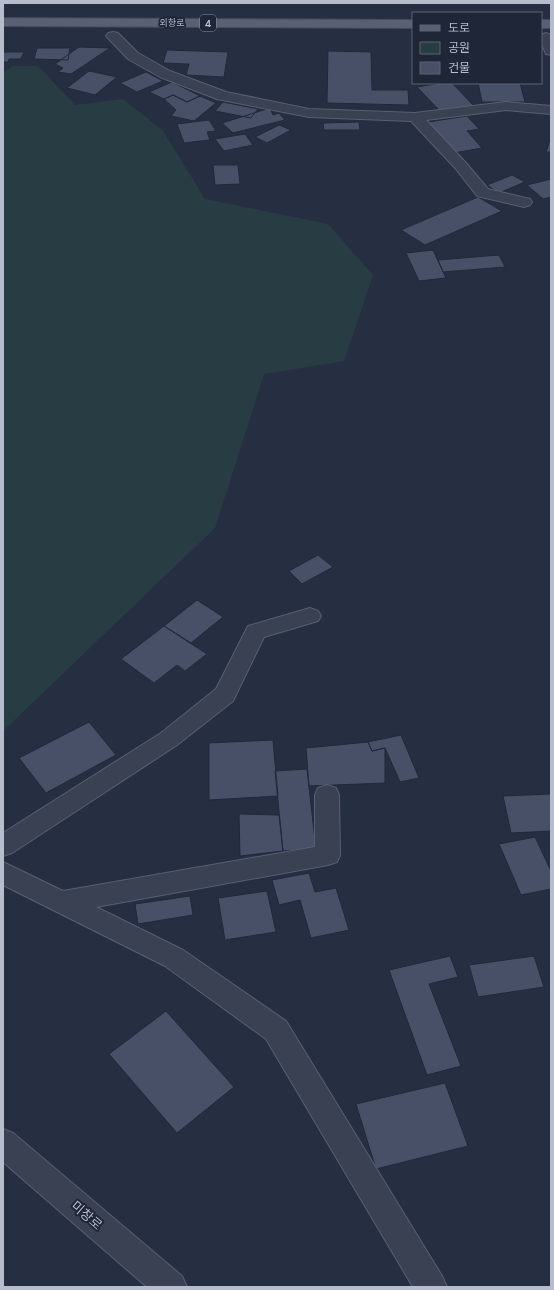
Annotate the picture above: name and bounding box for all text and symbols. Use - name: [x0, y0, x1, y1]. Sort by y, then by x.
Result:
- legend: [412, 12, 542, 84]
- road number: 4: [200, 15, 216, 31]
- street label: 외항로: [160, 17, 184, 29]
- text: 도로: [448, 20, 470, 36]
- text: 공원: [448, 40, 470, 56]
- text: 건물: [448, 60, 470, 76]
- street label: 미창로: [68, 1197, 106, 1234]

